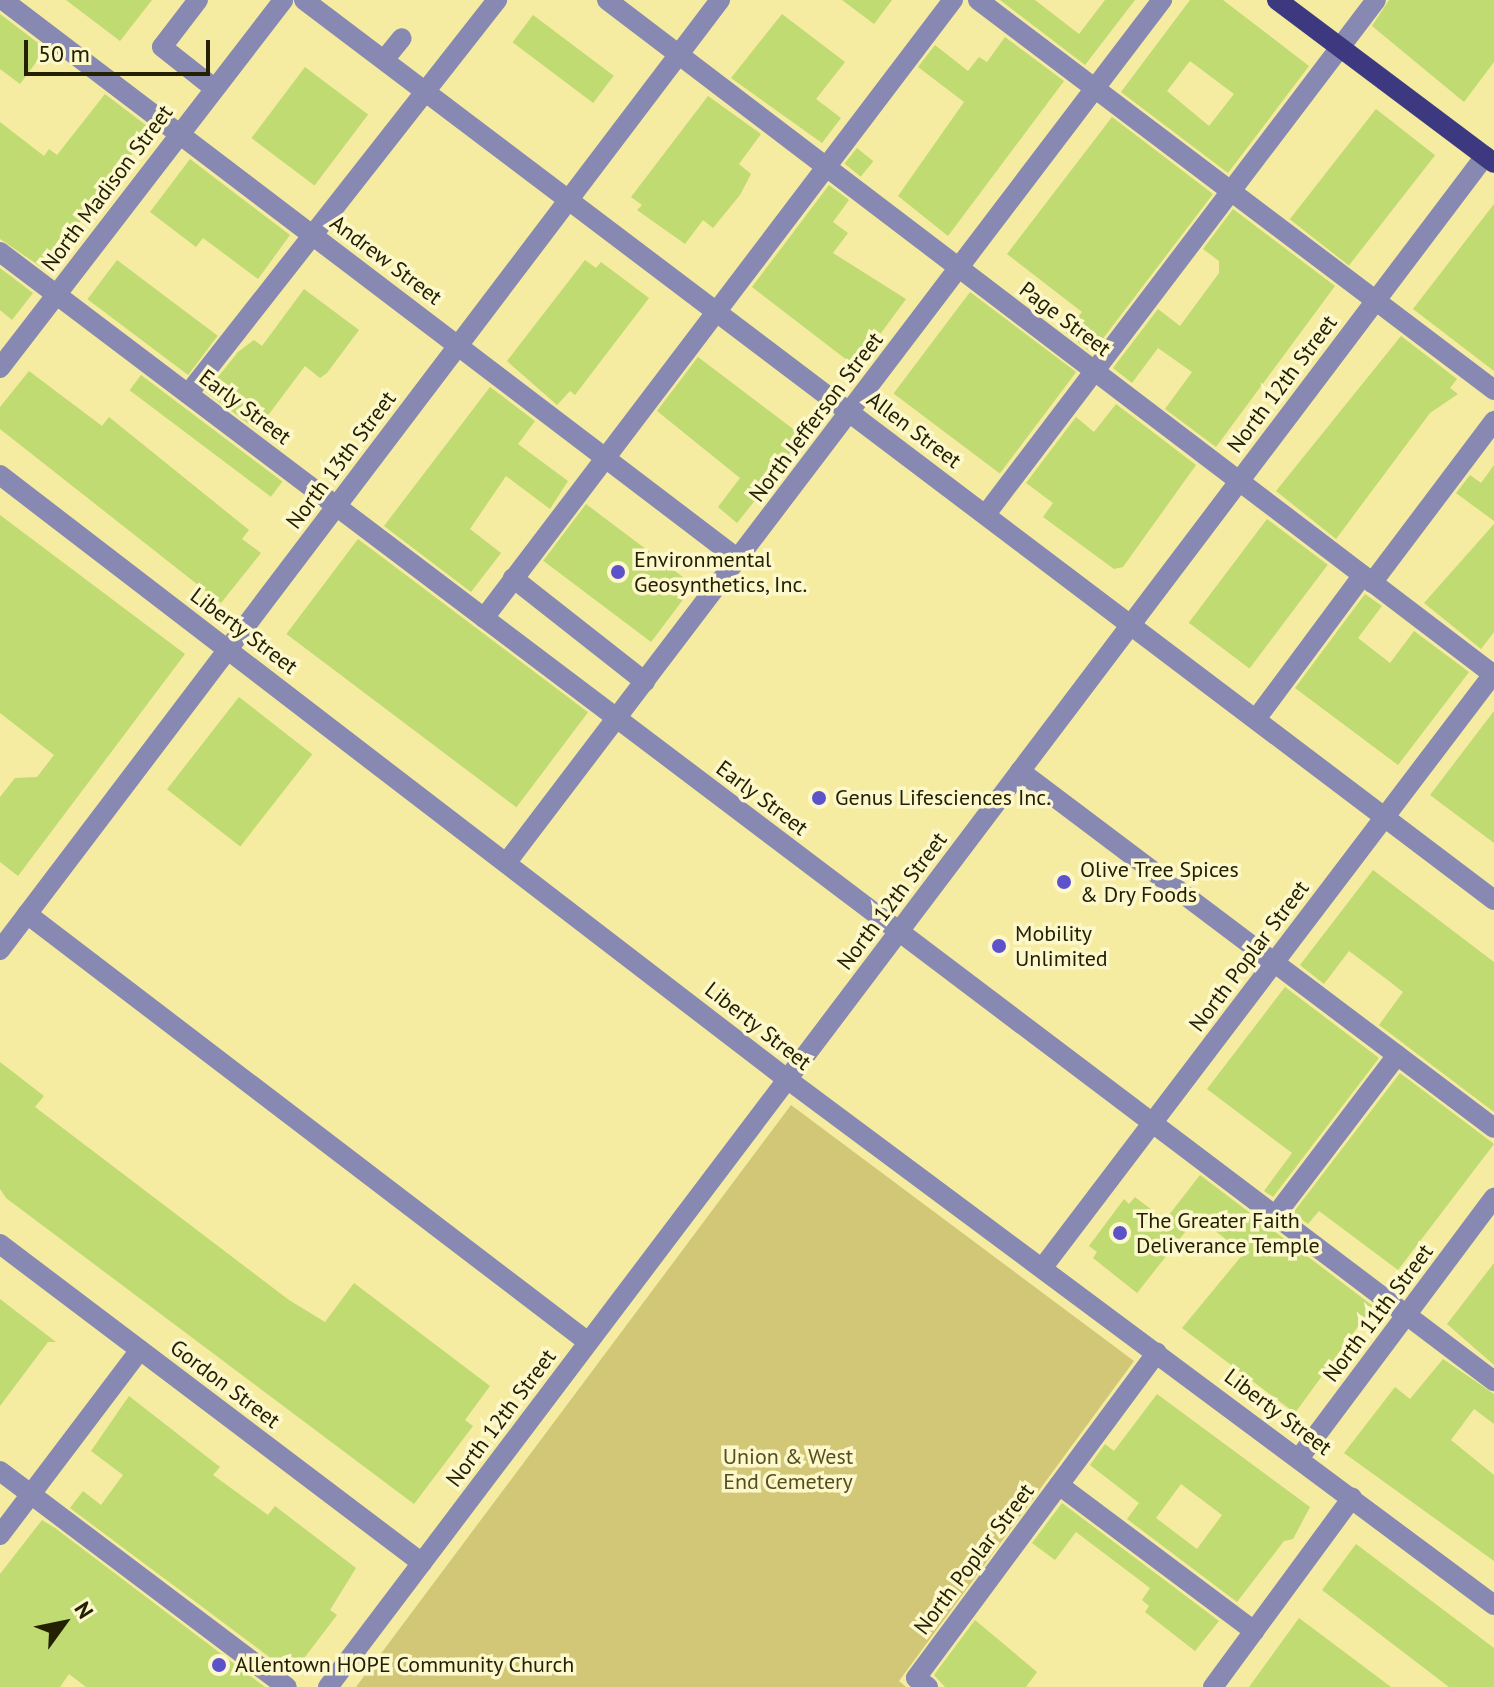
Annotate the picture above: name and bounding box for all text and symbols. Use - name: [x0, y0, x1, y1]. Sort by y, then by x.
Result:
- scale bar: [28, 24, 214, 74]
- text: 50 m: [38, 38, 90, 69]
- street label: North Madison Street: [36, 100, 178, 276]
- street label: Andrew Street: [325, 209, 447, 311]
- street label: Page Street: [1014, 276, 1116, 362]
- street label: North 12th Street: [1222, 310, 1342, 458]
- street label: North Jefferson Street: [744, 327, 888, 507]
- street label: Early Street: [194, 364, 296, 450]
- street label: North 13th Street: [281, 386, 401, 534]
- street label: Allen Street: [862, 386, 966, 474]
- place label: Environmental Geosynthetics, Inc.: [634, 546, 809, 598]
- marker: Environmental Geosynthetics, Inc.: [609, 563, 627, 581]
- street label: Liberty Street: [185, 582, 303, 680]
- street label: Early Street: [711, 755, 813, 841]
- place label: Genus Lifesciences Inc.: [835, 785, 1051, 811]
- marker: Genus Lifesciences Inc.: [810, 789, 828, 807]
- street label: North 12th Street: [832, 827, 952, 975]
- place label: Olive Tree Spices & Dry Foods: [1080, 856, 1239, 908]
- marker: Olive Tree Spices & Dry Foods: [1055, 873, 1073, 891]
- street label: North Poplar Street: [1184, 875, 1314, 1037]
- place label: Mobility Unlimited: [1015, 920, 1108, 972]
- marker: Mobility Unlimited: [990, 937, 1008, 955]
- street label: Liberty Street: [699, 976, 817, 1076]
- place label: The Greater Faith Deliverance Temple: [1136, 1207, 1320, 1258]
- marker: The Greater Faith Deliverance Temple: [1111, 1224, 1129, 1242]
- street label: North 11th Street: [1318, 1239, 1438, 1387]
- street label: Gordon Street: [165, 1334, 285, 1434]
- street label: North 12th Street: [441, 1344, 561, 1492]
- street label: Liberty Street: [1219, 1363, 1337, 1461]
- park label: Union & West End Cemetery: [723, 1443, 853, 1494]
- street label: North Poplar Street: [909, 1478, 1039, 1640]
- north arrow: [24, 1583, 104, 1663]
- text: N: [68, 1596, 100, 1624]
- place label: Allentown HOPE Community Church: [235, 1652, 575, 1678]
- marker: Allentown HOPE Community Church: [210, 1656, 228, 1674]

